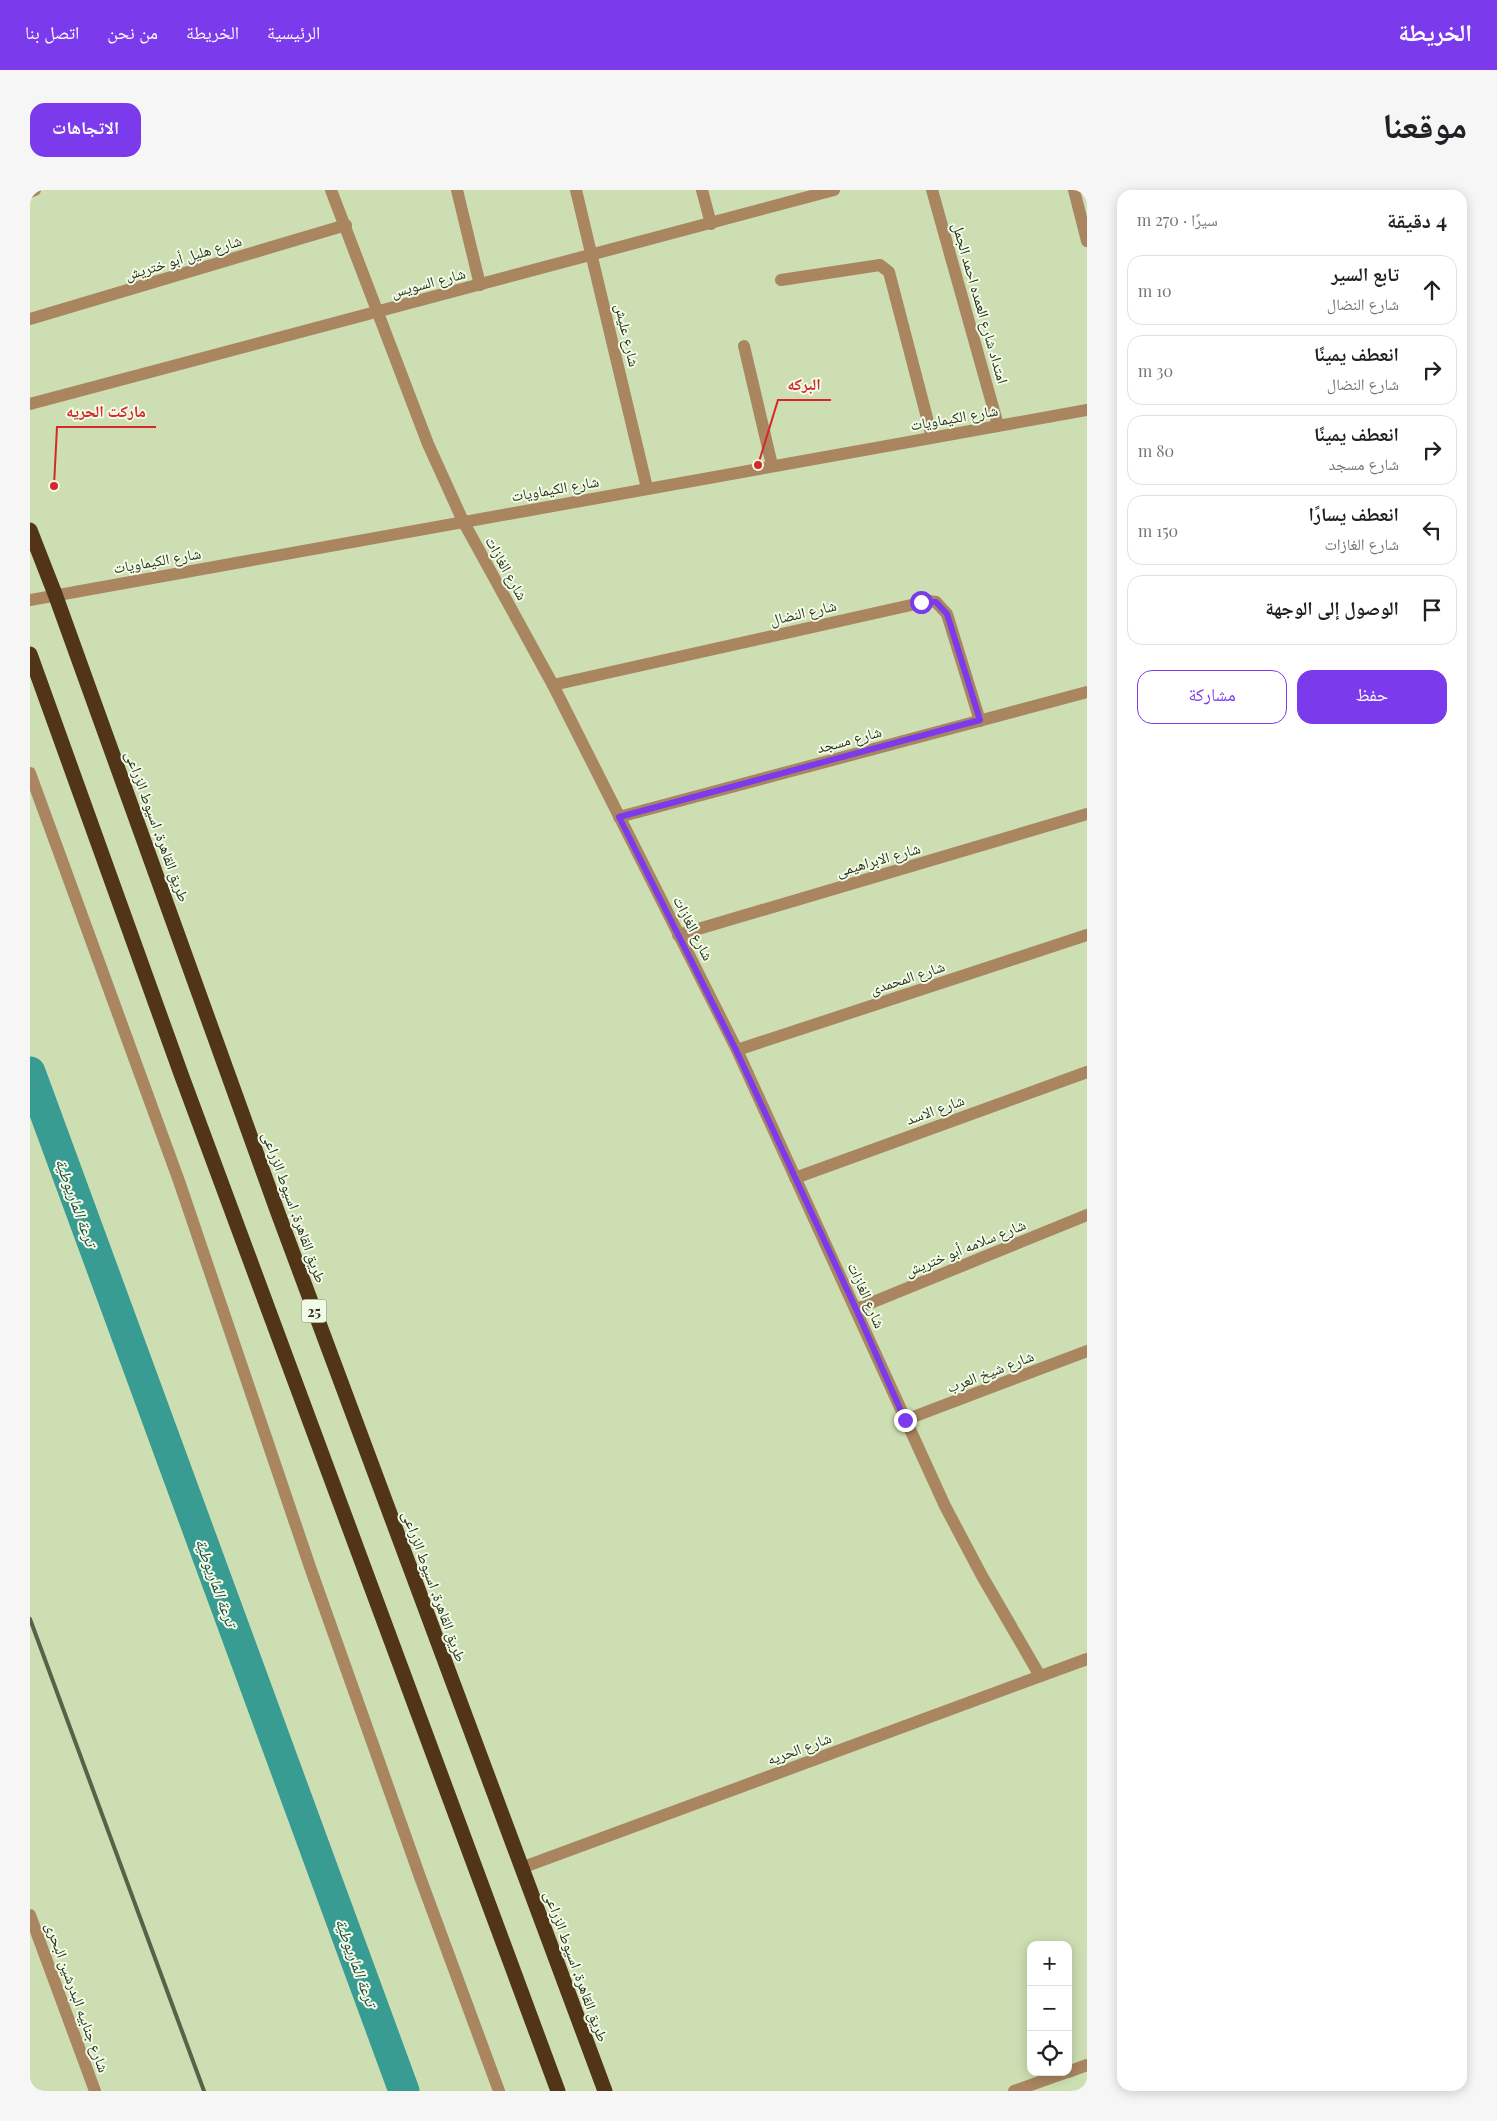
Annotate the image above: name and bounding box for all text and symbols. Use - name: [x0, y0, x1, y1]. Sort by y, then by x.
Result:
- text: الخريطة: [1398, 15, 1472, 47]
- text: اتصل بنا: [25, 20, 79, 44]
- text: من نحن: [107, 20, 158, 44]
- text: الخريطة: [186, 20, 239, 44]
- text: الرئيسية: [267, 20, 320, 44]
- text: موقعنا: [1382, 100, 1467, 147]
- button: الاتجاهات: [30, 103, 141, 157]
- text: 4 دقيقة: [1387, 205, 1447, 233]
- text: سيرًا · 270 m: [1137, 209, 1218, 230]
- street label: امتداد شارع العمده احمد الجمل: [947, 220, 1014, 386]
- street label: شارع هليل أبو ختريش: [122, 230, 244, 285]
- text: تابع السير: [1331, 260, 1399, 286]
- street label: شارع السويس: [389, 262, 468, 303]
- icon: ahead: [1418, 276, 1446, 304]
- text: 10 m: [1138, 280, 1172, 301]
- text: شارع النضال: [1327, 293, 1399, 314]
- street label: شارع عليش: [610, 301, 645, 369]
- text: انعطف يمينًا: [1314, 340, 1399, 366]
- icon: right: [1418, 356, 1446, 384]
- text: 30 m: [1138, 360, 1173, 381]
- callout: البركه: [778, 369, 831, 400]
- text: البركه: [787, 373, 821, 394]
- text: شارع النضال: [1327, 373, 1399, 394]
- callout: ماركت الحريه: [57, 396, 156, 427]
- street label: شارع الكيماويات: [909, 399, 1000, 436]
- text: ماركت الحريه: [66, 400, 146, 421]
- text: انعطف يمينًا: [1314, 420, 1399, 446]
- icon: right: [1418, 436, 1446, 464]
- text: 80 m: [1138, 440, 1174, 461]
- text: شارع مسجد: [1328, 453, 1399, 474]
- street label: شارع الكيماويات: [510, 470, 601, 507]
- text: انعطف يسارًا: [1308, 500, 1399, 526]
- icon: left: [1418, 516, 1446, 544]
- text: 150 m: [1138, 520, 1178, 541]
- street label: شارع الغازات: [480, 533, 533, 604]
- text: شارع الغازات: [1324, 533, 1399, 554]
- street label: شارع الكيماويات: [112, 542, 203, 579]
- route start: [910, 591, 933, 614]
- text: الوصول إلى الوجهة: [1265, 594, 1399, 620]
- street label: شارع النضال: [768, 595, 839, 630]
- icon: arrive: [1418, 596, 1446, 624]
- button: مشاركة: [1137, 670, 1287, 724]
- button: حفظ: [1297, 670, 1447, 724]
- street label: شارع مسجد: [814, 721, 884, 758]
- street label: طريق القاهرة, اسيوط الزراعى: [120, 748, 195, 905]
- street label: شارع الابراهيمى: [833, 837, 923, 882]
- street label: شارع الغازات: [668, 892, 719, 964]
- street label: شارع المحمدى: [867, 955, 947, 999]
- street label: شارع الاسد: [903, 1089, 967, 1130]
- street label: طريق القاهرة, اسيوط الزراعى: [257, 1129, 332, 1286]
- water label: ترعة الماريوطية: [51, 1155, 104, 1252]
- street label: شارع سلامه أبو ختريش: [902, 1214, 1029, 1281]
- street label: شارع الغازات: [843, 1259, 890, 1332]
- road number: 25: [302, 1300, 326, 1322]
- street label: شارع شيخ العرب: [944, 1345, 1037, 1398]
- route end: [894, 1409, 917, 1432]
- street label: طريق القاهرة, اسيوط الزراعى: [397, 1508, 472, 1665]
- water label: ترعة الماريوطية: [191, 1535, 244, 1632]
- street label: شارع الحريه: [764, 1727, 834, 1770]
- street label: طريق القاهرة, اسيوط الزراعى: [539, 1888, 614, 2045]
- water label: ترعة الماريوطية: [331, 1915, 384, 2012]
- street label: شارع جنابيه البدرشين البحرى: [41, 1919, 115, 2075]
- map controls: [1027, 1941, 1072, 2076]
- button: +: [1027, 1941, 1072, 1986]
- button: −: [1027, 1986, 1072, 2031]
- button: locate: [1027, 2031, 1072, 2076]

